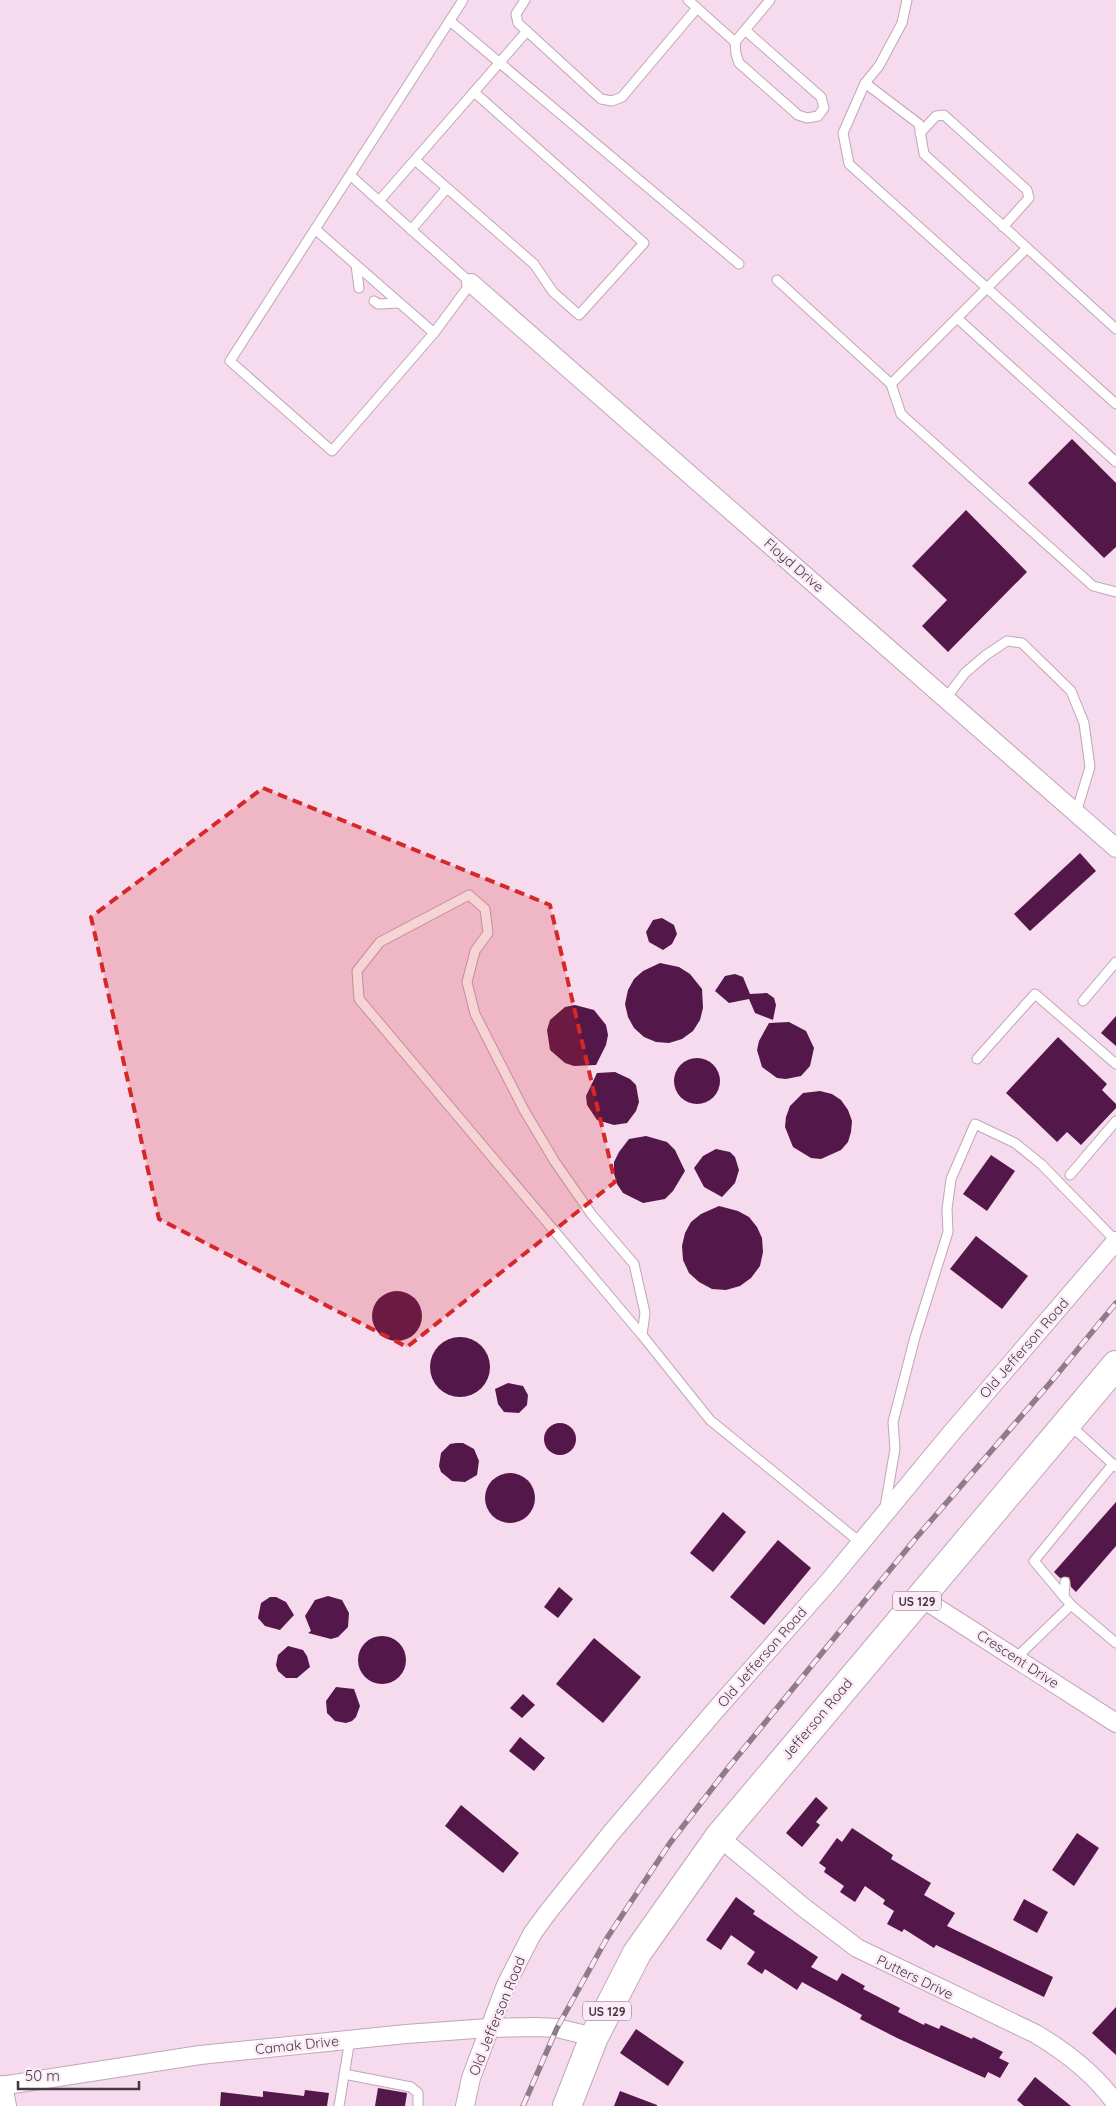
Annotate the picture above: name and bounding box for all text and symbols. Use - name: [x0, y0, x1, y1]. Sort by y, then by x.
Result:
- street label: Floyd Drive: [760, 534, 828, 596]
- street label: Old Jefferson Road: [976, 1294, 1072, 1402]
- road number: US 129: [893, 1592, 941, 1610]
- street label: Old Jefferson Road: [714, 1603, 810, 1711]
- street label: Crescent Drive: [974, 1626, 1062, 1692]
- street label: Jefferson Road: [778, 1675, 856, 1763]
- street label: Putters Drive: [874, 1951, 956, 2003]
- street label: Old Jefferson Road: [465, 1954, 529, 2078]
- road number: US 129: [583, 2002, 631, 2020]
- street label: Camak Drive: [254, 2032, 340, 2058]
- scale bar: [18, 2058, 139, 2090]
- text: 50 m: [25, 2066, 60, 2085]

